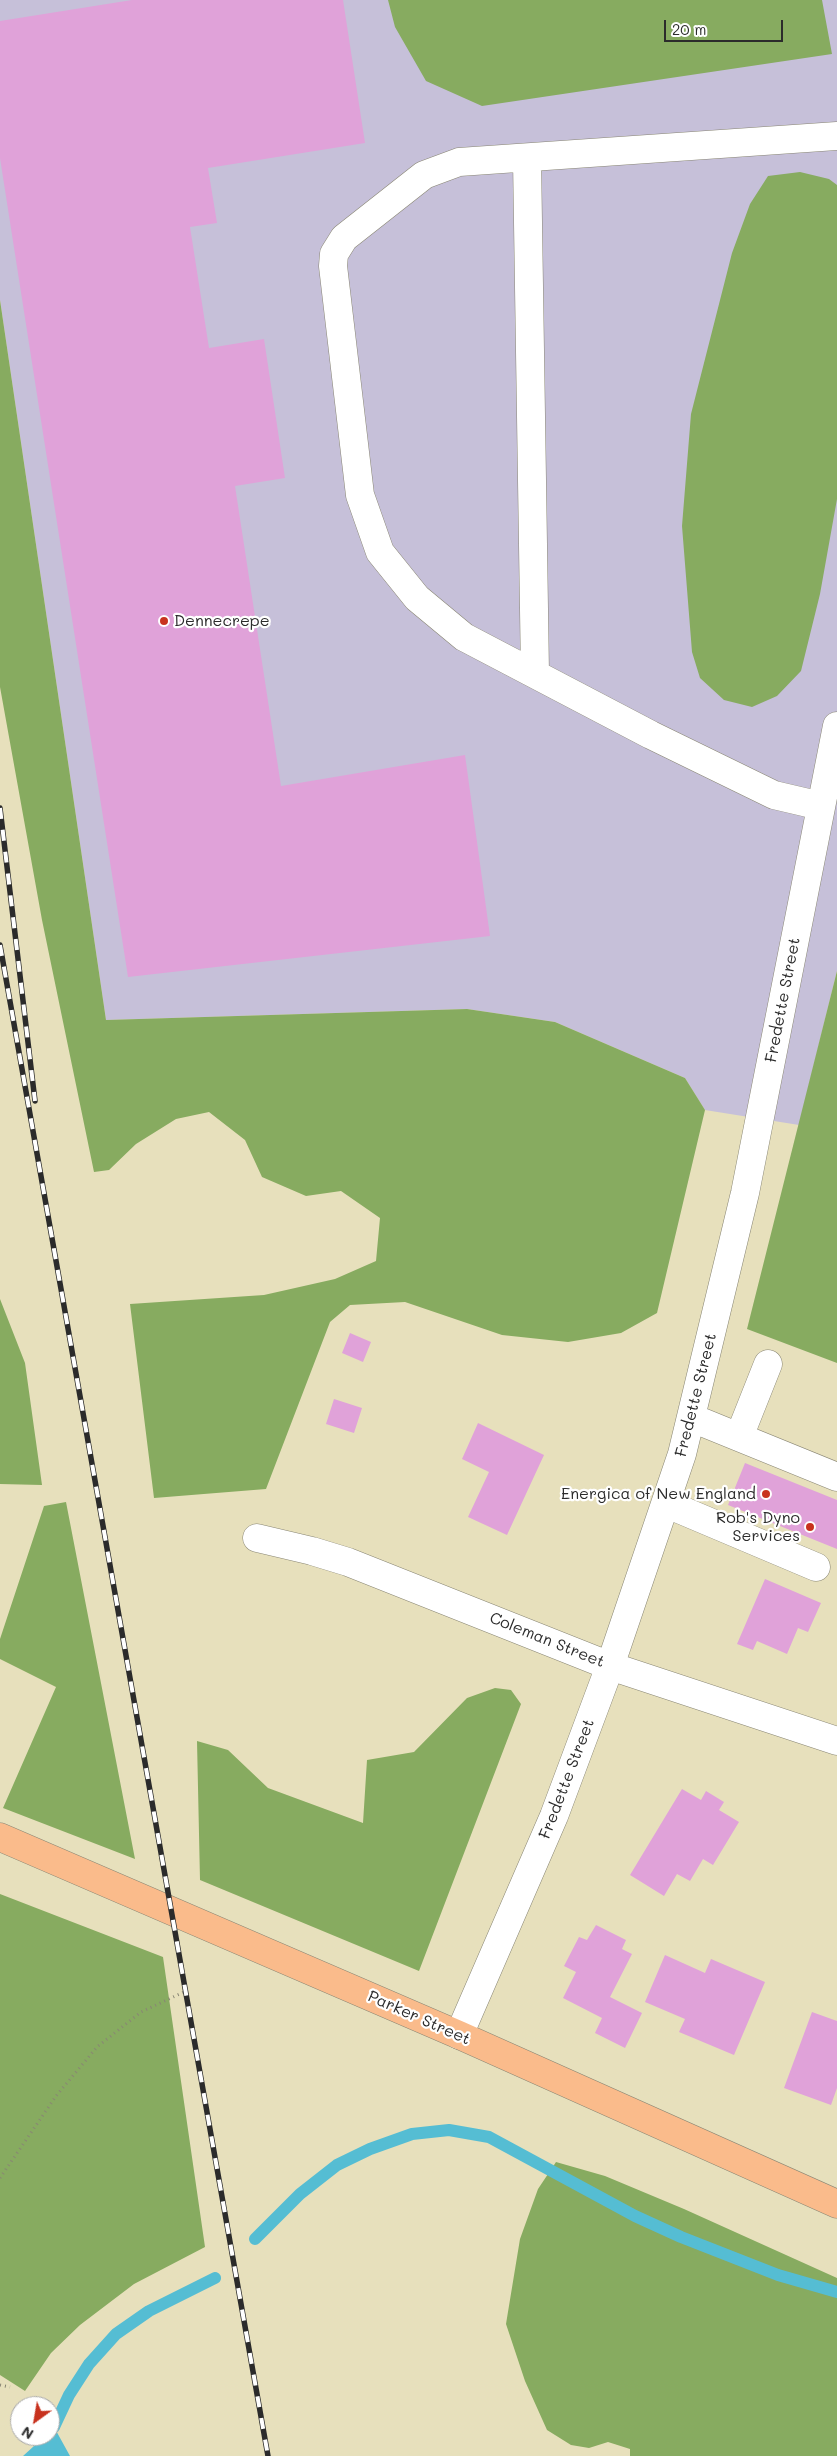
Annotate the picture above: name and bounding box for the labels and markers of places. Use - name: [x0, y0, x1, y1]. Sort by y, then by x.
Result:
- place label: Dennecrepe: [174, 611, 270, 631]
- marker: Dennecrepe: [158, 615, 170, 627]
- place label: Energica of New England: [561, 1484, 756, 1504]
- marker: Energica of New England: [760, 1488, 772, 1500]
- place label: Rob's Dyno Services: [716, 1508, 800, 1546]
- marker: Rob's Dyno Services: [804, 1521, 816, 1533]

